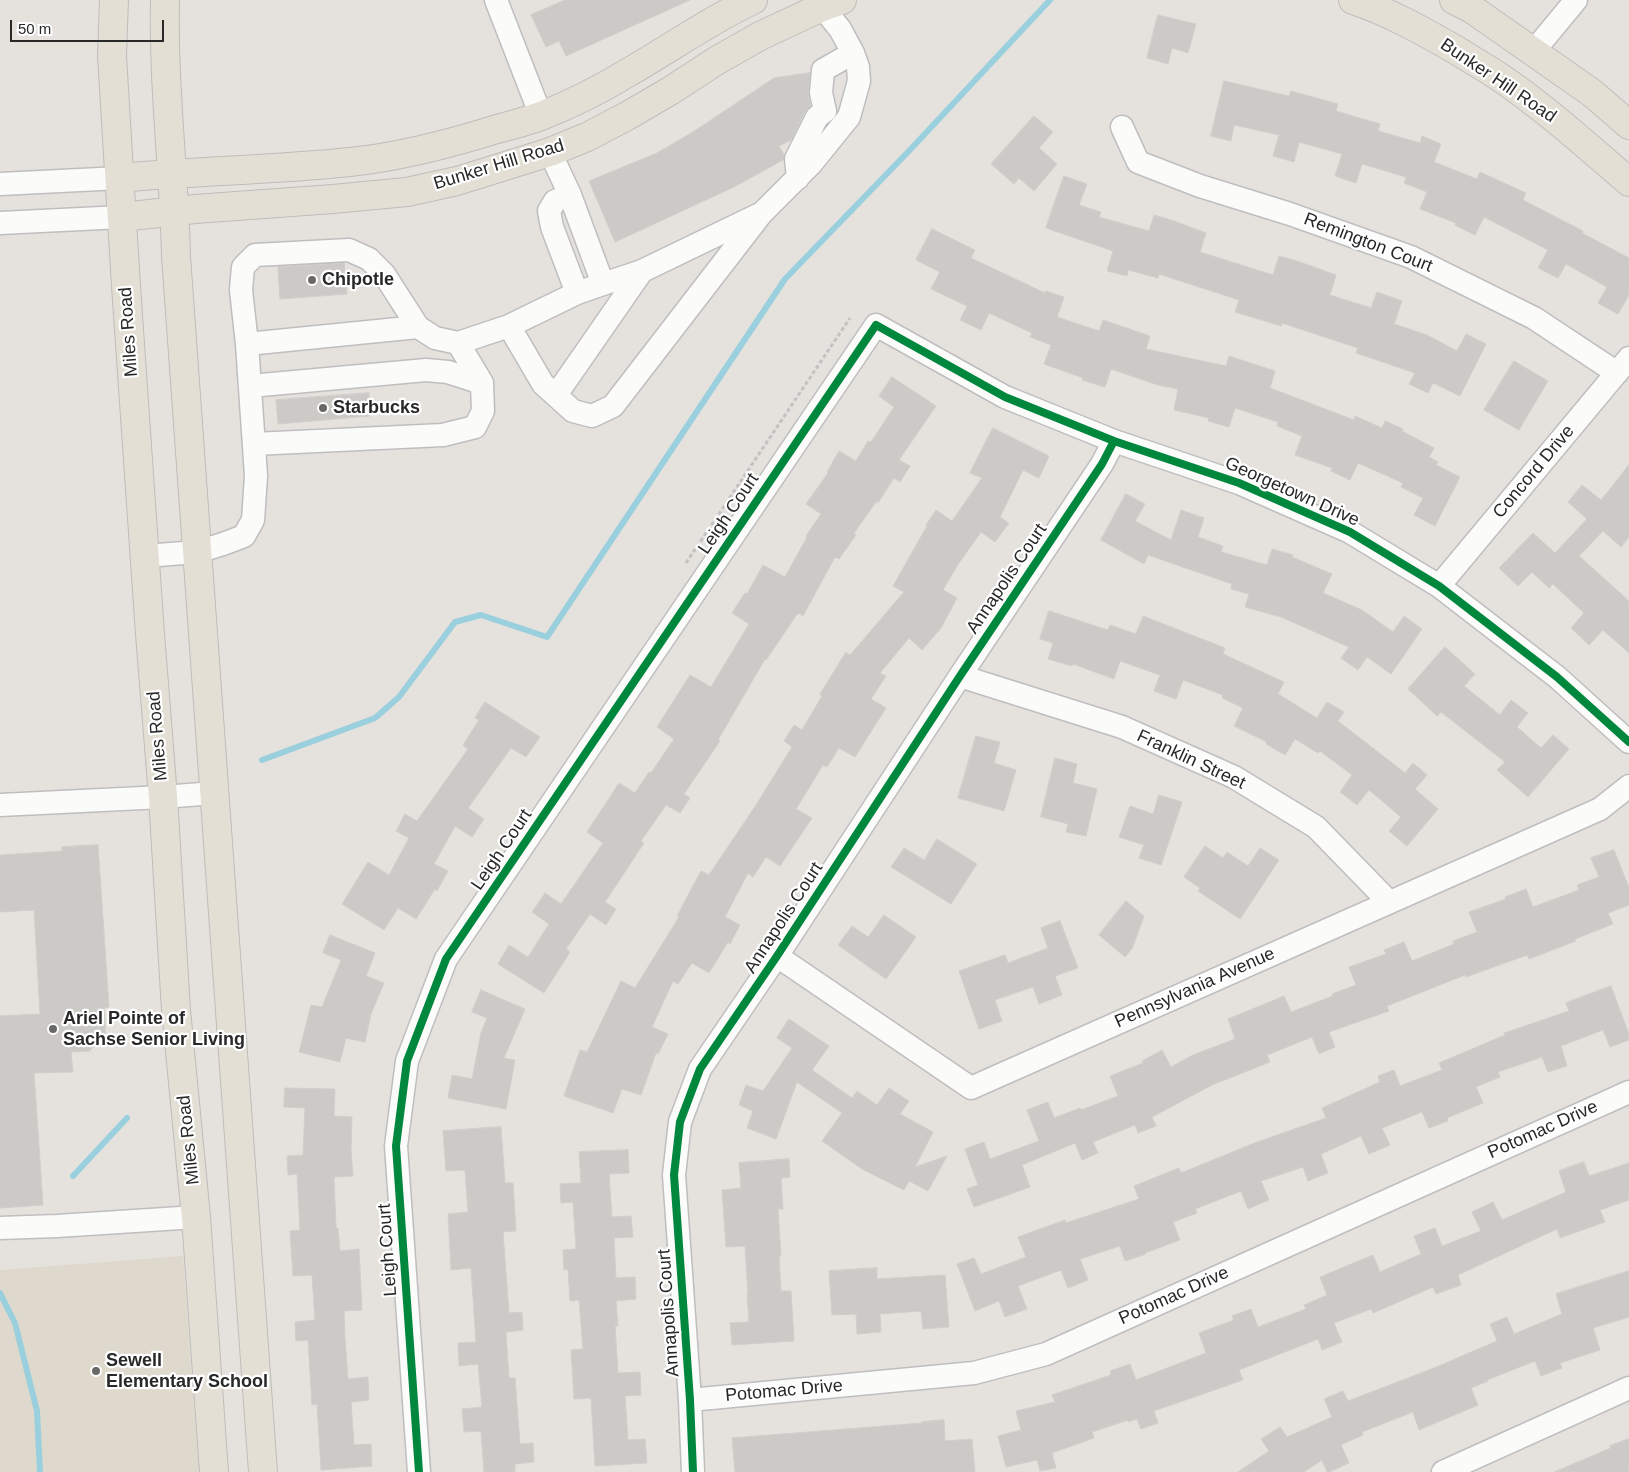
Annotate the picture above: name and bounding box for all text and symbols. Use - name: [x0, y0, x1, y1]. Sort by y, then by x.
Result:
- scale bar: [12, 10, 166, 42]
- text: 50 m: [18, 20, 51, 37]
- street label: Bunker Hill Road: [1436, 34, 1560, 128]
- street label: Bunker Hill Road: [431, 135, 567, 195]
- street label: Remington Court: [1301, 209, 1435, 277]
- place label: Chipotle: [322, 269, 394, 291]
- marker: Chipotle: [306, 274, 318, 286]
- street label: Miles Road: [115, 286, 143, 378]
- place label: Starbucks: [333, 397, 420, 419]
- marker: Starbucks: [317, 402, 329, 414]
- street label: Concord Drive: [1489, 421, 1579, 523]
- street label: Georgetown Drive: [1221, 453, 1363, 531]
- street label: Leigh Court: [694, 469, 764, 559]
- street label: Annapolis Court: [962, 520, 1052, 638]
- street label: Miles Road: [143, 690, 173, 782]
- street label: Franklin Street: [1133, 725, 1249, 795]
- street label: Leigh Court: [467, 805, 537, 895]
- street label: Annapolis Court: [740, 858, 828, 978]
- street label: Pennsylvania Avenue: [1112, 943, 1278, 1033]
- place label: Ariel Pointe of Sachse Senior Living: [63, 1008, 245, 1050]
- marker: Ariel Pointe of Sachse Senior Living: [47, 1023, 59, 1035]
- street label: Miles Road: [174, 1094, 204, 1186]
- street label: Potomac Drive: [1485, 1096, 1601, 1164]
- street label: Leigh Court: [374, 1203, 402, 1297]
- street label: Annapolis Court: [654, 1248, 684, 1378]
- street label: Potomac Drive: [1116, 1262, 1232, 1330]
- place label: Sewell Elementary School: [106, 1350, 268, 1392]
- marker: Sewell Elementary School: [90, 1365, 102, 1377]
- street label: Potomac Drive: [724, 1375, 844, 1407]

